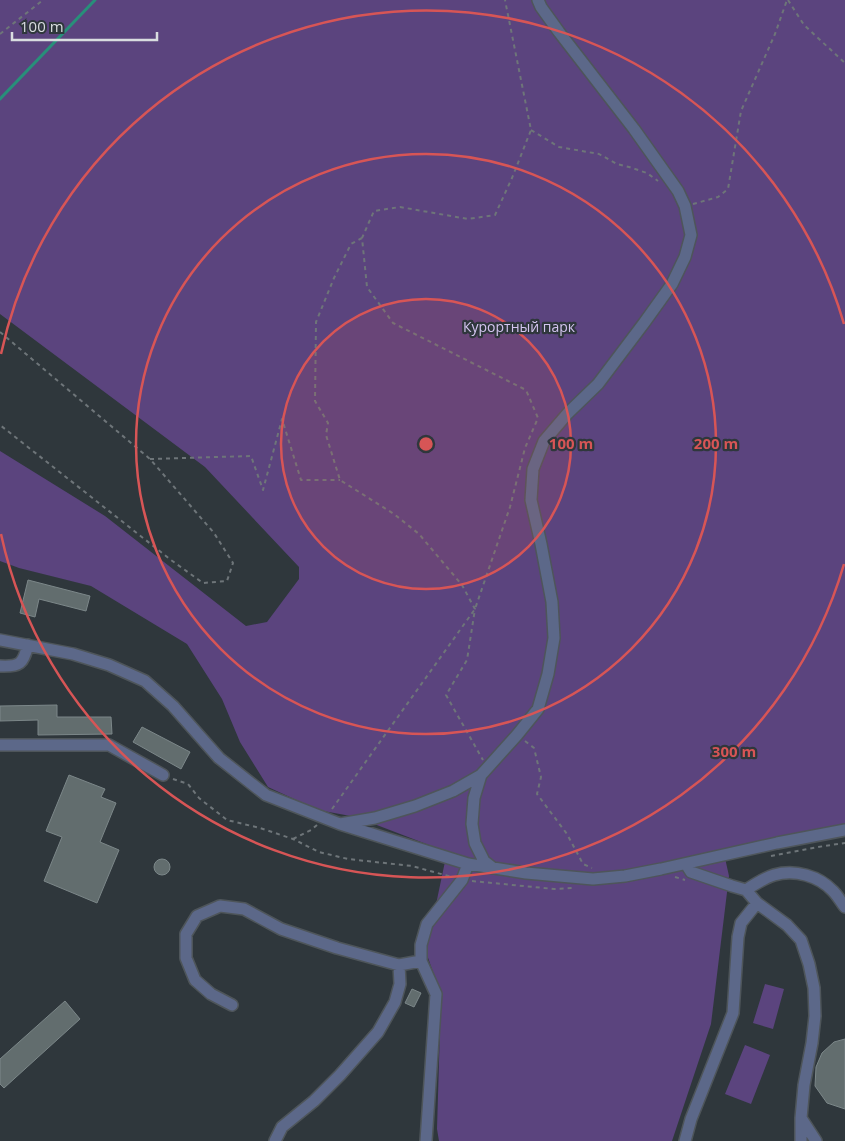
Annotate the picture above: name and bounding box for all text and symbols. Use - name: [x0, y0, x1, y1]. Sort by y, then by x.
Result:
- scale bar: [12, 10, 158, 42]
- text: 100 m: [20, 16, 64, 36]
- park label: Курортный парк: [463, 317, 576, 336]
- text: 100 m: [549, 433, 593, 453]
- text: 200 m: [694, 433, 738, 453]
- centre of rings: [417, 435, 435, 453]
- text: 300 m: [712, 741, 756, 761]

